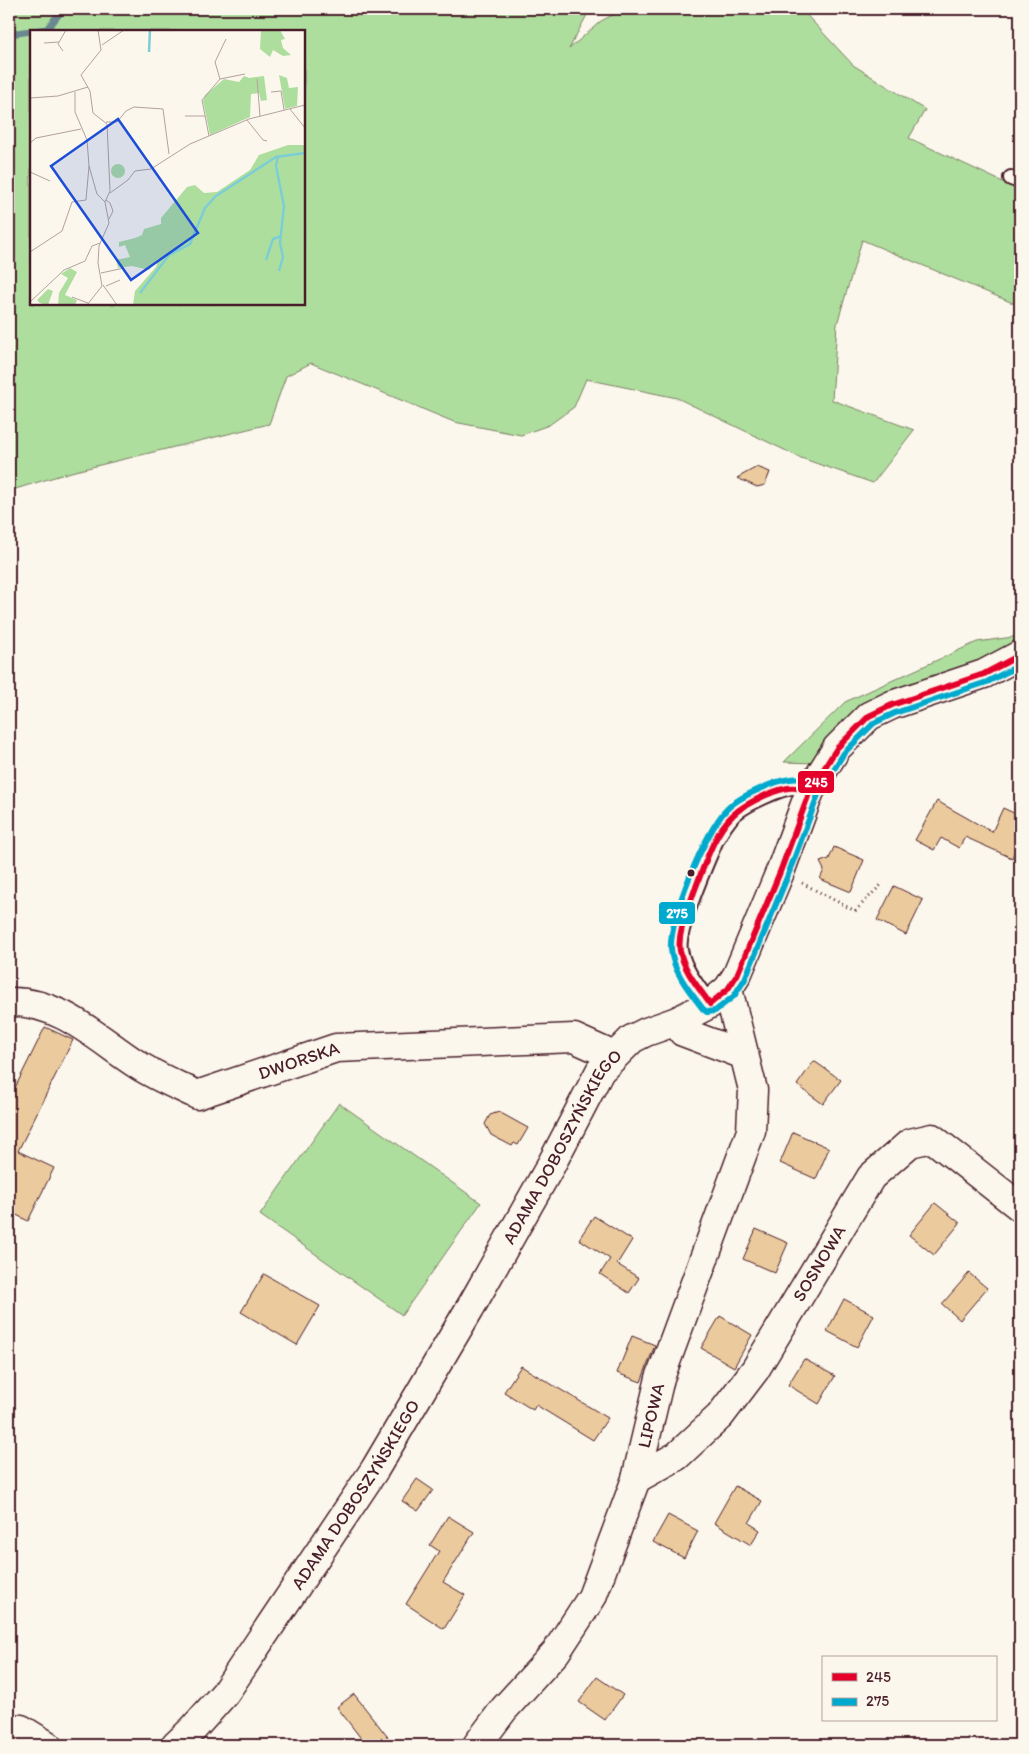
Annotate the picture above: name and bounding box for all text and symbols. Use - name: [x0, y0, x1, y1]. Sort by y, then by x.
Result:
- inset map: [30, 30, 305, 305]
- line badge: 245: [797, 770, 835, 794]
- text: 245: [804, 774, 828, 791]
- unlabelled marker: [686, 868, 696, 878]
- line badge: 275: [658, 901, 696, 925]
- text: 275: [666, 905, 688, 922]
- street label: DWORSKA: [255, 1036, 343, 1085]
- street label: ADAMA DOBOSZYŃSKIEGO: [498, 1045, 626, 1248]
- street label: SOSNOWA: [788, 1221, 851, 1306]
- street label: LIPOWA: [633, 1380, 670, 1450]
- street label: ADAMA DOBOSZYŃSKIEGO: [286, 1396, 424, 1594]
- legend: [822, 1656, 996, 1722]
- text: 245: [866, 1668, 891, 1686]
- text: 275: [866, 1692, 889, 1710]

